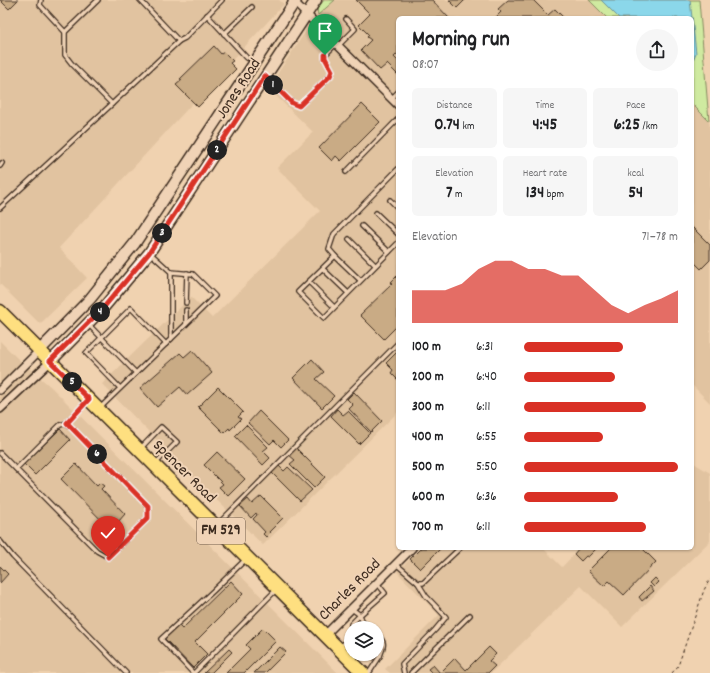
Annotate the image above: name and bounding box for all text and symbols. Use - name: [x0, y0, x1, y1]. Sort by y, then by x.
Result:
- pin: [308, 14, 342, 55]
- icon: arrive: [314, 20, 336, 42]
- text: Morning run: [412, 25, 510, 56]
- button: share: [636, 29, 678, 71]
- street label: Jones Road: [211, 54, 267, 124]
- text: 08:07: [412, 56, 439, 75]
- pin: 1: [263, 75, 283, 95]
- text: 1: [272, 77, 274, 93]
- text: Distance: [436, 98, 472, 114]
- text: Time: [536, 98, 554, 114]
- text: Pace: [626, 98, 645, 114]
- text: 0.74: [434, 114, 460, 138]
- text: 4:45: [533, 114, 557, 138]
- text: 6:25: [614, 114, 640, 138]
- text: km: [460, 119, 474, 135]
- text: /km: [640, 119, 658, 135]
- pin: 2: [207, 140, 227, 160]
- text: 2: [215, 142, 219, 158]
- text: Elevation: [435, 166, 473, 182]
- text: Heart rate: [523, 166, 567, 182]
- text: kcal: [627, 166, 644, 182]
- text: 7: [446, 182, 453, 206]
- text: 134: [526, 182, 544, 206]
- text: 54: [628, 182, 643, 206]
- text: m: [453, 187, 463, 203]
- text: bpm: [544, 187, 564, 203]
- pin: 3: [152, 223, 172, 243]
- text: 3: [160, 225, 164, 241]
- text: Elevation: [412, 228, 457, 247]
- text: 71–78 m: [642, 228, 678, 247]
- pin: 4: [90, 302, 110, 322]
- text: 4: [98, 304, 102, 320]
- text: 100 m: [412, 338, 441, 357]
- text: 6:31: [476, 338, 493, 357]
- text: 200 m: [412, 368, 444, 387]
- text: 6:40: [476, 368, 497, 387]
- pin: 5: [62, 372, 82, 392]
- text: 5: [69, 374, 75, 390]
- text: 300 m: [412, 398, 444, 417]
- text: 6:11: [476, 398, 490, 417]
- text: 400 m: [412, 428, 443, 447]
- text: 6:55: [476, 428, 497, 447]
- street label: Spencer Road: [147, 435, 221, 509]
- pin: 6: [87, 444, 107, 464]
- text: 6: [94, 446, 100, 462]
- text: 500 m: [412, 458, 444, 477]
- text: 5:50: [476, 458, 497, 477]
- text: 600 m: [412, 488, 444, 507]
- text: 6:36: [476, 488, 497, 507]
- pin: [91, 516, 125, 557]
- road number: FM 529: [197, 518, 245, 544]
- text: 700 m: [412, 518, 443, 537]
- text: 6:11: [476, 518, 490, 537]
- icon: check: [97, 522, 119, 544]
- street label: Charles Road: [314, 554, 386, 626]
- map controls: [344, 621, 384, 661]
- button: layers: [344, 621, 384, 661]

